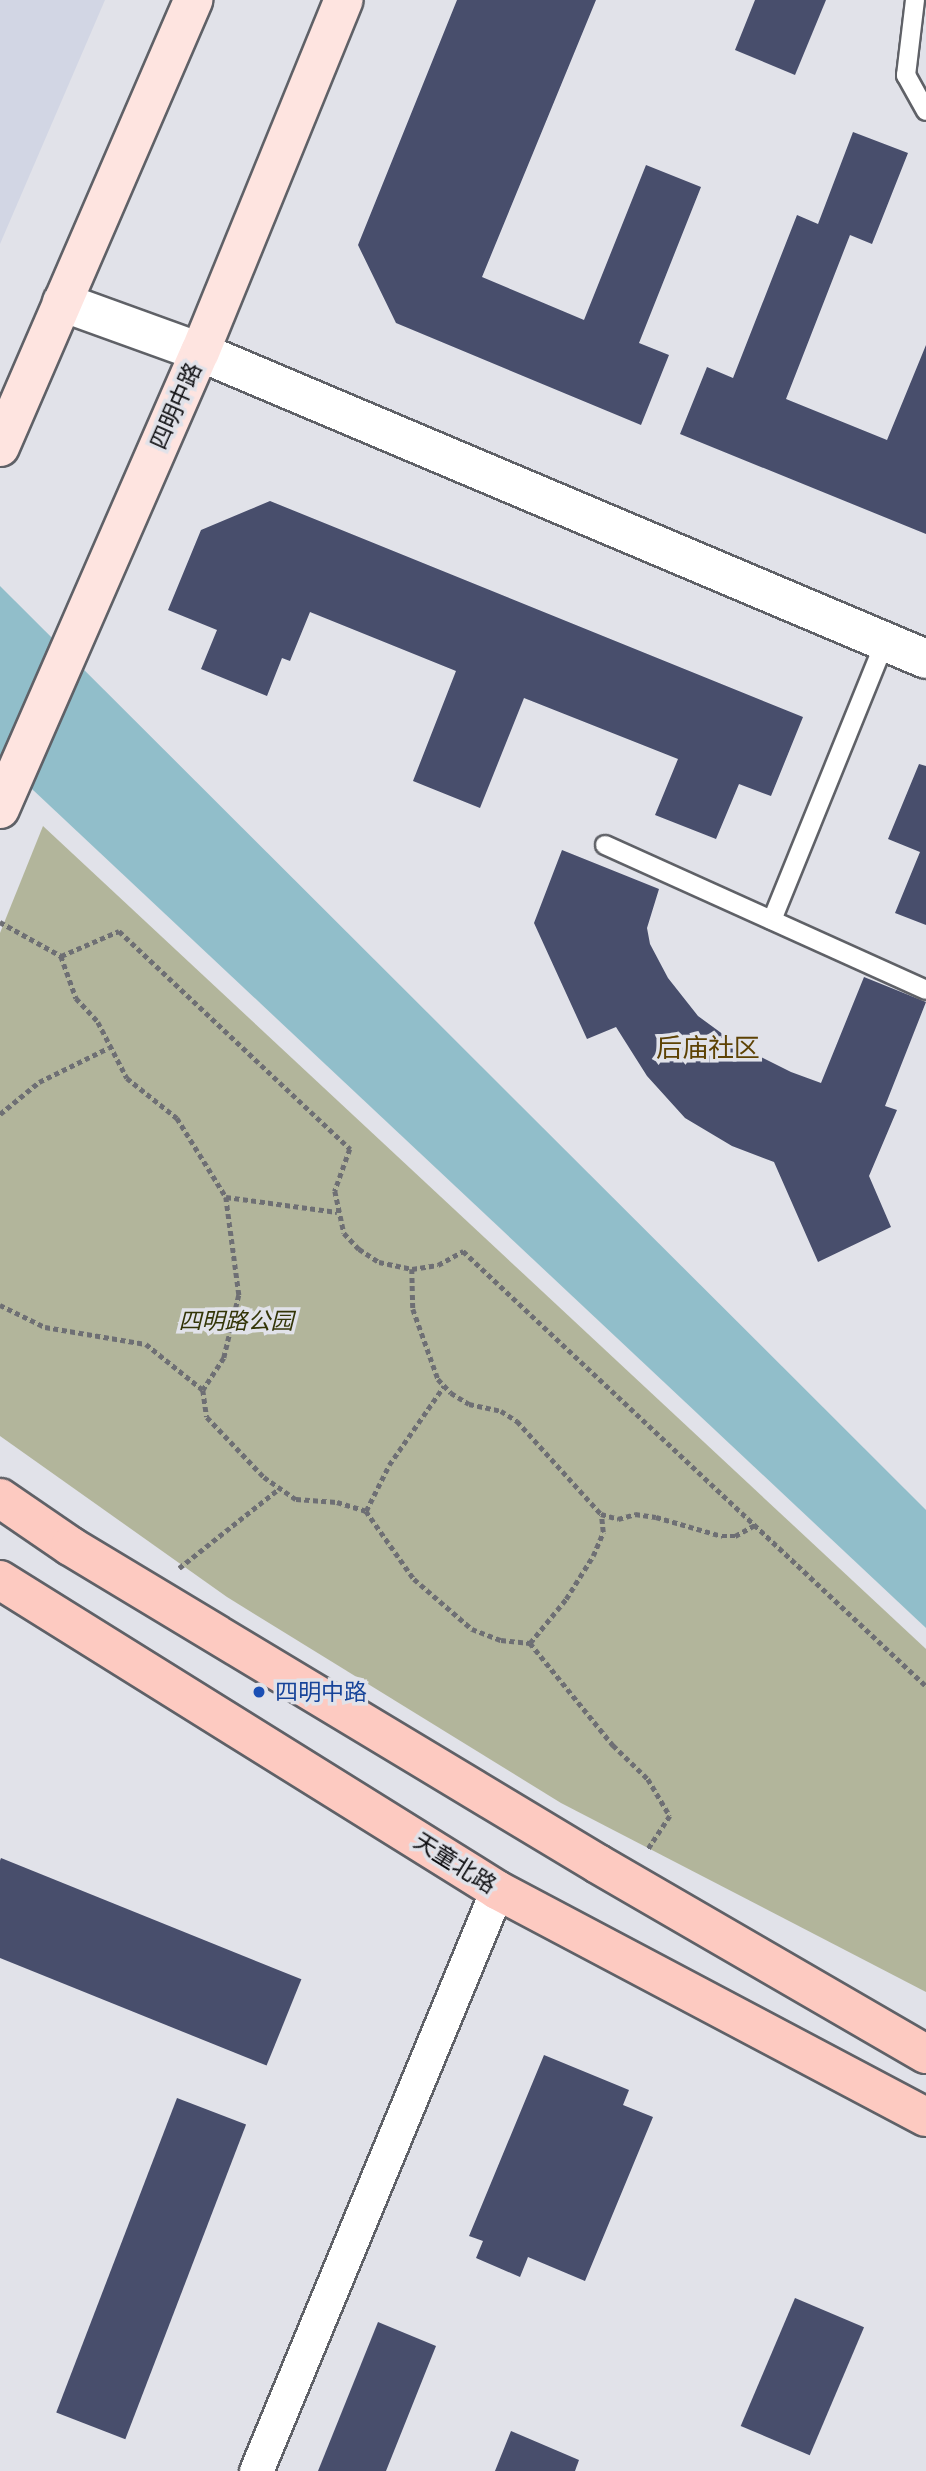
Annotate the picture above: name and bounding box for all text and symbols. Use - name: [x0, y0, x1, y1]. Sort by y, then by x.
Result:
- street label: 四明中路: [145, 358, 207, 454]
- district label: 后庙社区: [656, 1033, 760, 1065]
- park label: 四明路公园: [179, 1307, 293, 1335]
- place label: 四明中路: [275, 1678, 367, 1706]
- marker: 四明中路: [249, 1682, 269, 1702]
- street label: 天童北路: [409, 1827, 501, 1899]

